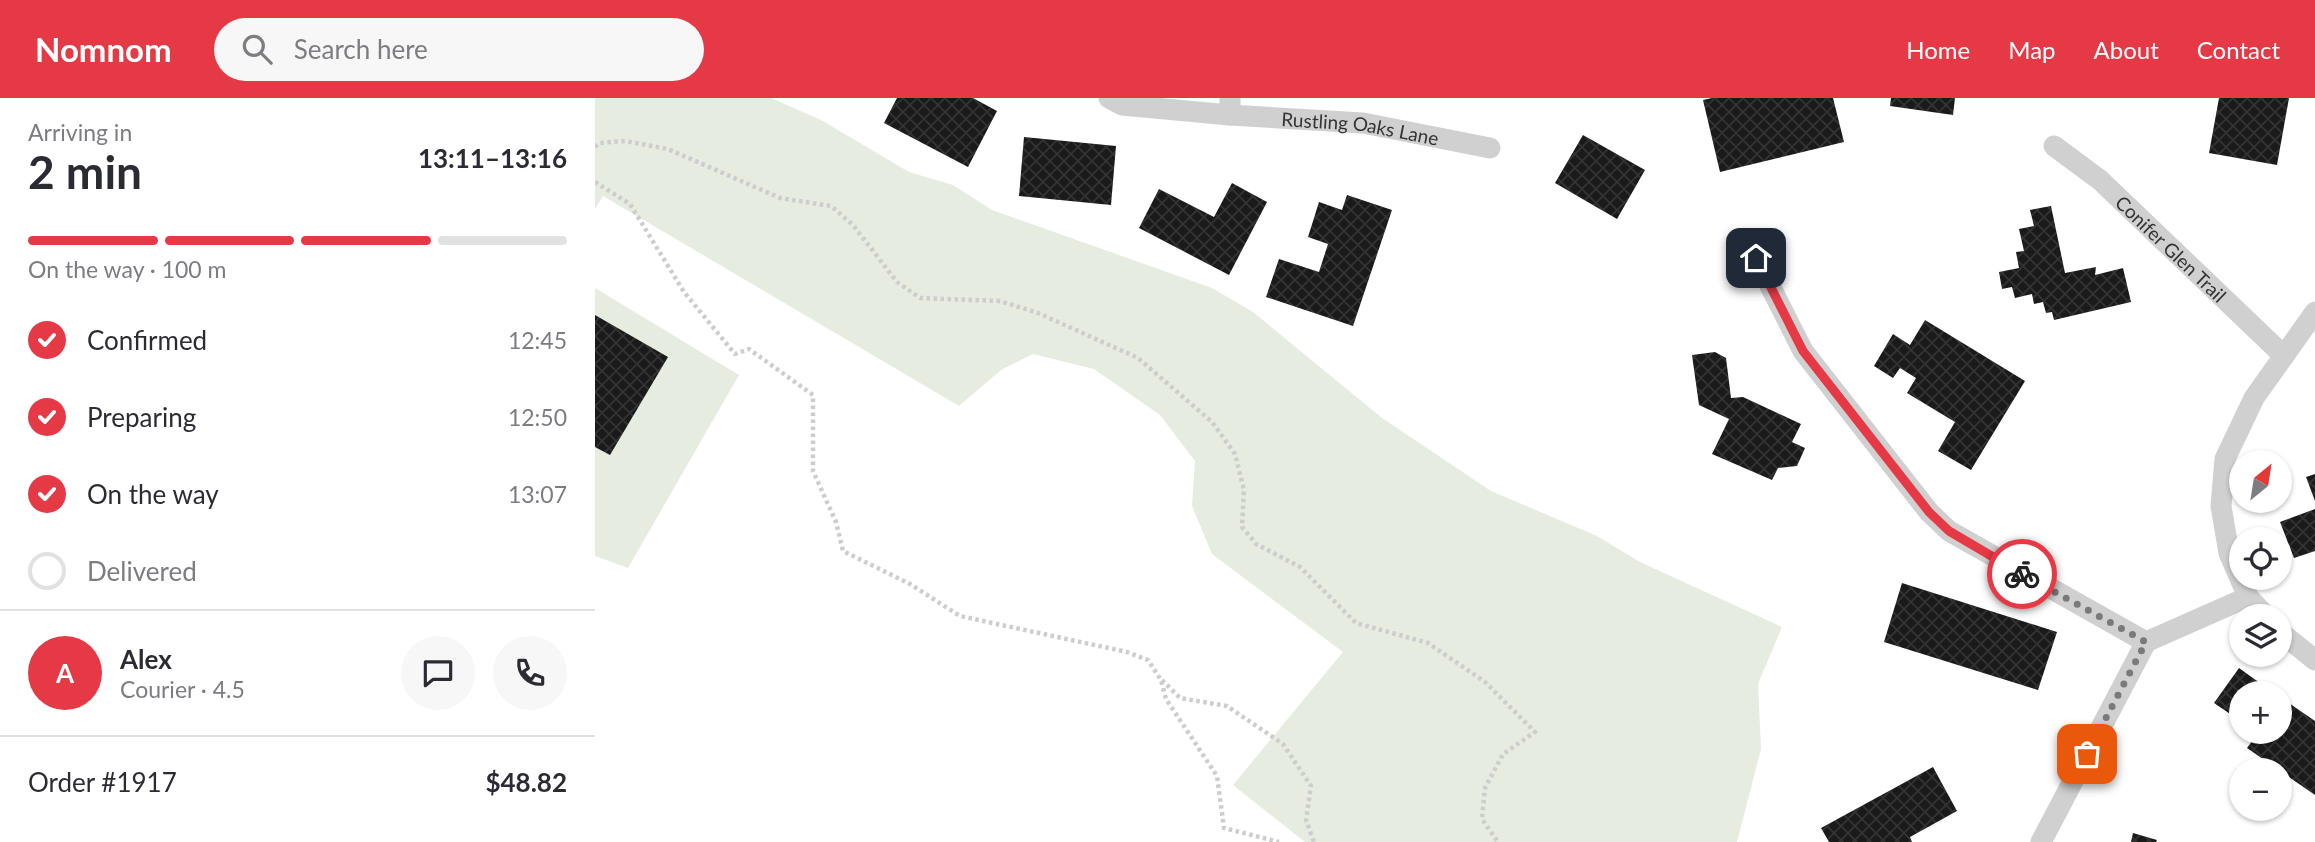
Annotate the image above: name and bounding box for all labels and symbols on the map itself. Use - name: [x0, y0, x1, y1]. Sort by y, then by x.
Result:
- street label: Rustling Oaks Lane: [1281, 107, 1441, 149]
- street label: Conifer Glen Trail: [2111, 190, 2231, 306]
- pin: [1726, 228, 1786, 288]
- north arrow: [2229, 450, 2293, 513]
- courier: [1987, 539, 2057, 609]
- pin: [2057, 724, 2117, 784]

